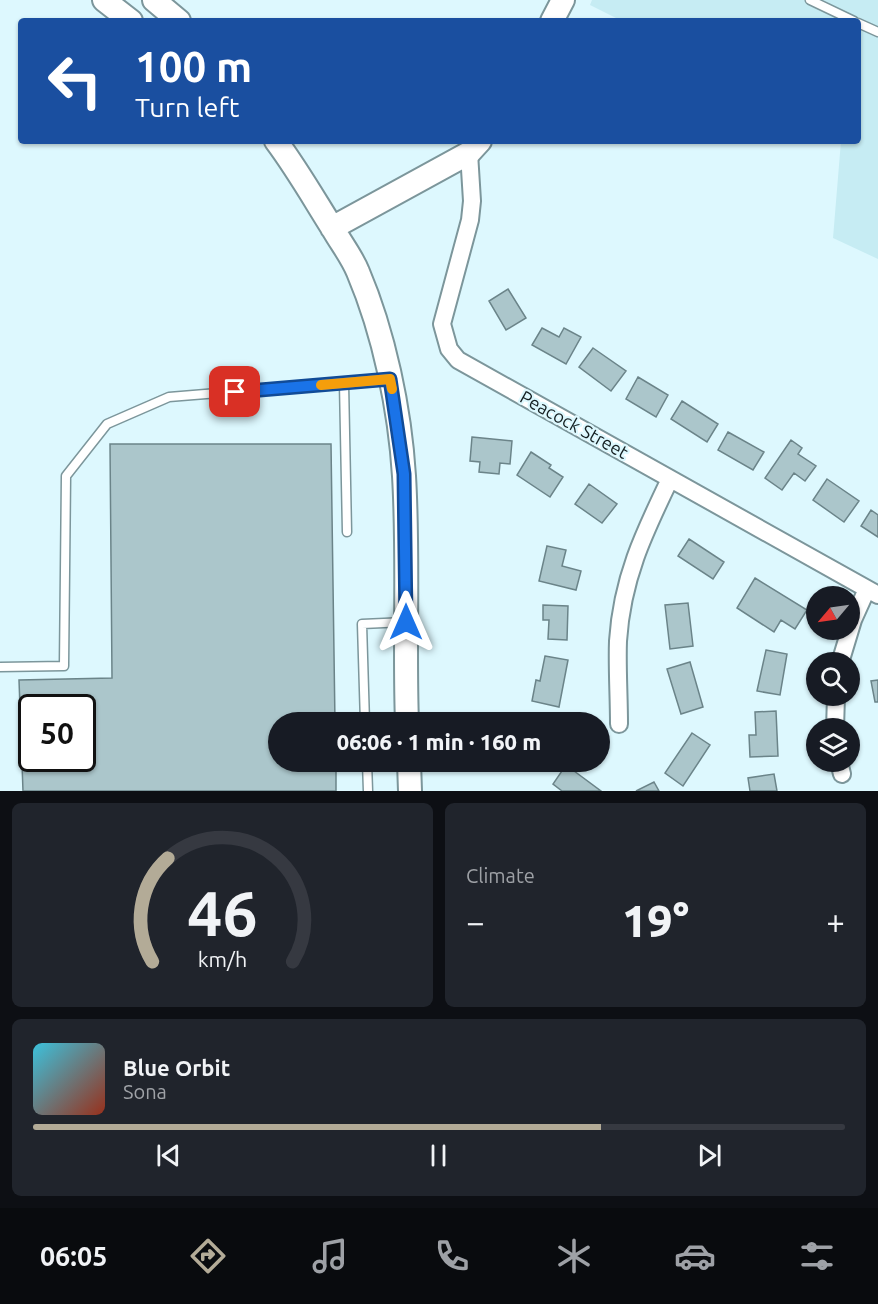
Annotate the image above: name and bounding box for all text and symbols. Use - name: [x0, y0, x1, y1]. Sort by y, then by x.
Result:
- icon: left: [36, 42, 114, 120]
- text: 100 m: [135, 43, 252, 90]
- text: Turn left: [135, 92, 239, 122]
- pin: [209, 366, 260, 417]
- icon: arrive: [218, 375, 251, 408]
- street label: Peacock Street: [517, 386, 632, 462]
- north arrow: [806, 586, 860, 640]
- map controls: [806, 586, 860, 772]
- position arrow: [374, 590, 438, 654]
- button: search: [806, 652, 860, 706]
- speed limit sign: 50: [18, 694, 96, 772]
- button: layers: [806, 718, 860, 772]
- text: 06:06 · 1 min · 160 m: [337, 729, 541, 754]
- text: Climate: [466, 864, 535, 887]
- text: 46: [187, 878, 258, 948]
- text: 19°: [622, 895, 689, 946]
- text: −: [466, 903, 485, 940]
- text: +: [826, 903, 845, 940]
- text: km/h: [198, 947, 247, 971]
- text: Blue Orbit: [123, 1055, 230, 1080]
- text: Sona: [123, 1080, 167, 1103]
- icon: previous: [152, 1139, 185, 1172]
- icon: pause: [422, 1139, 455, 1172]
- icon: next: [693, 1139, 726, 1172]
- icon: directions: [187, 1235, 229, 1277]
- icon: music: [309, 1235, 351, 1277]
- icon: phone: [431, 1235, 473, 1277]
- icon: climate: [553, 1235, 595, 1277]
- icon: car: [674, 1235, 716, 1277]
- icon: filters: [796, 1235, 838, 1277]
- text: 06:05: [40, 1241, 107, 1271]

